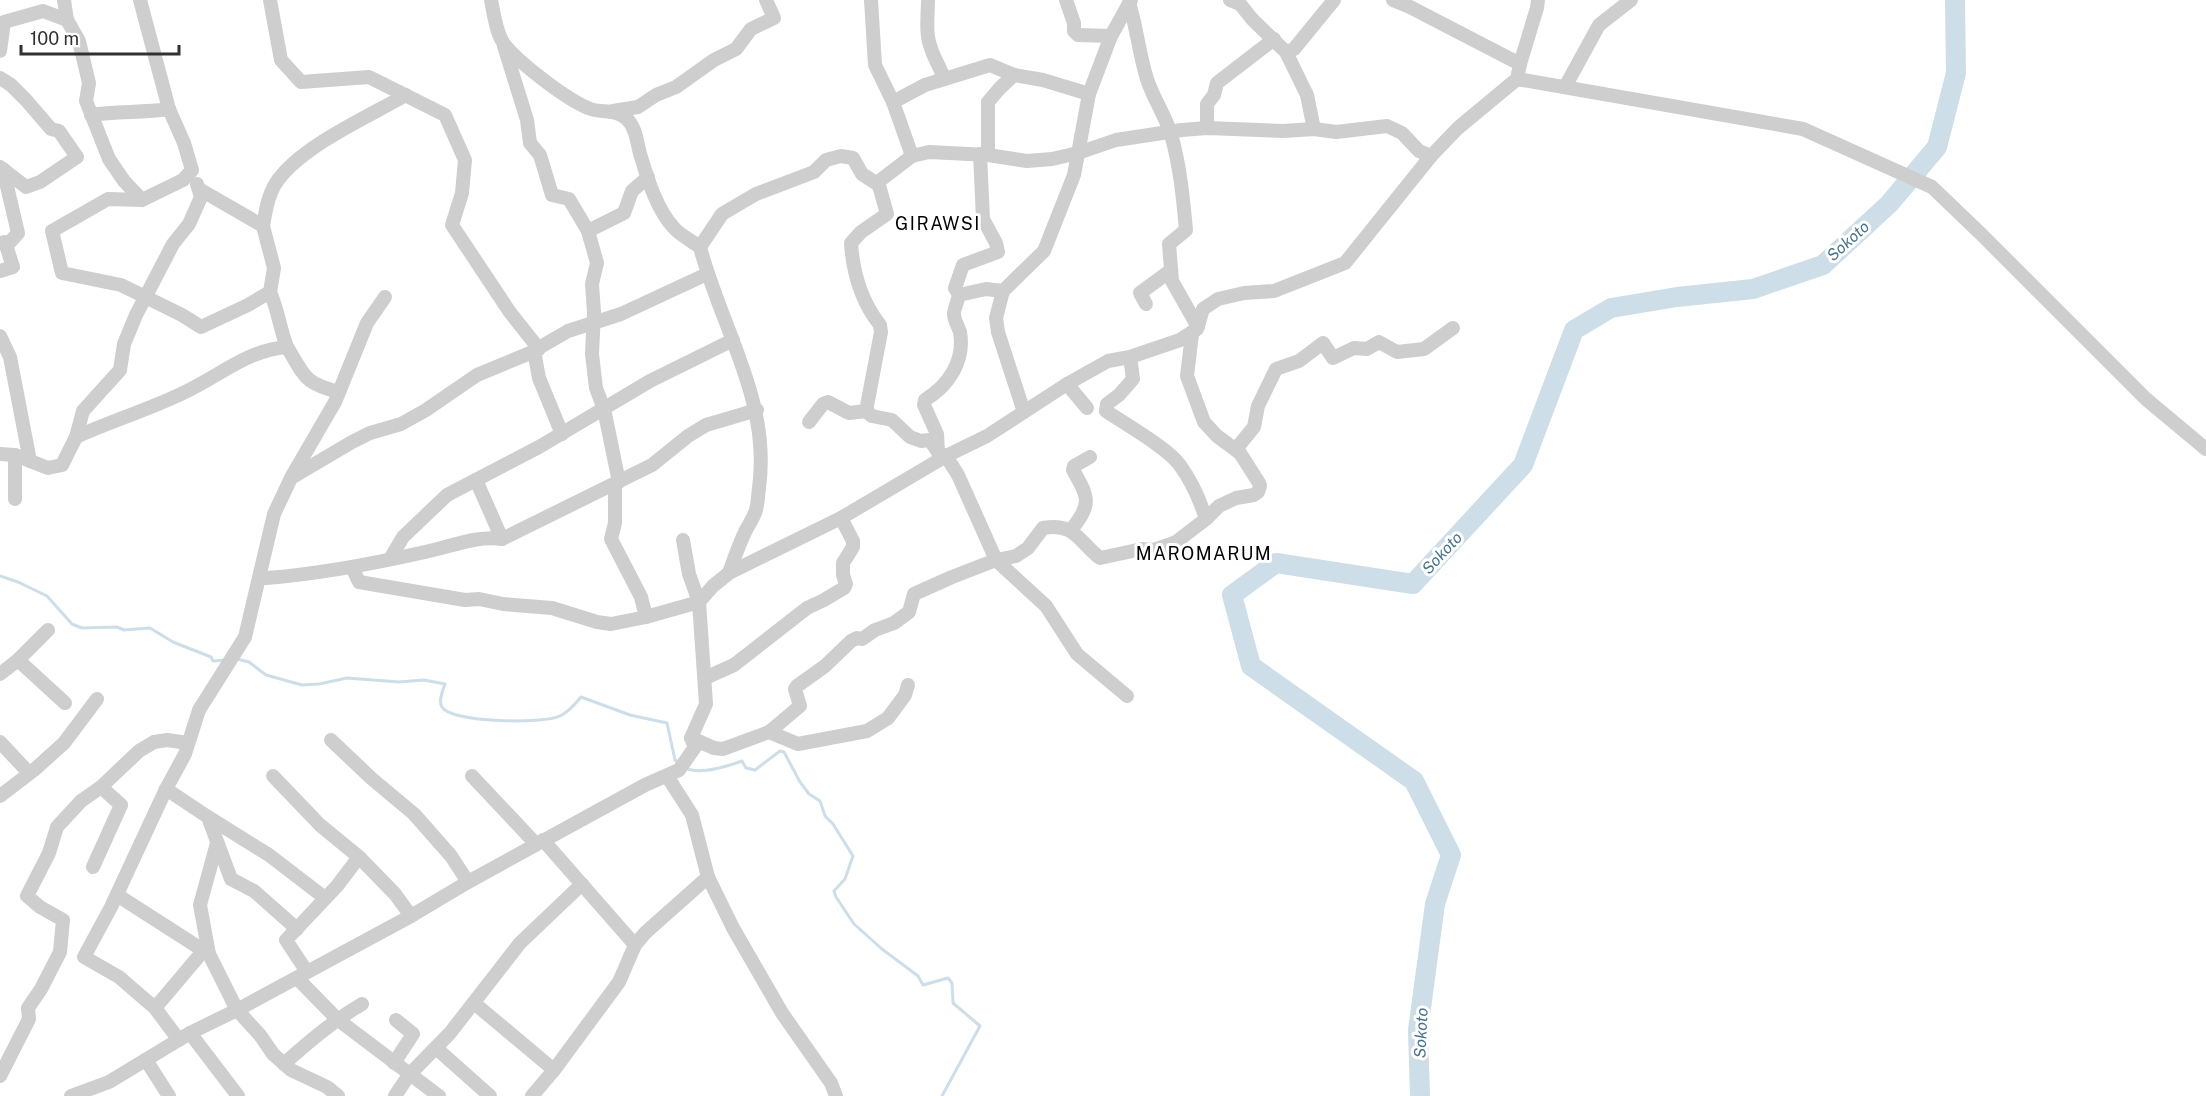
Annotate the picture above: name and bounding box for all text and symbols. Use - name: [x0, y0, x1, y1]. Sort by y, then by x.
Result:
- scale bar: [21, 18, 178, 56]
- text: 100 m: [30, 28, 79, 49]
- district label: GIRAWSI: [895, 213, 981, 234]
- water label: Sokoto: [1823, 217, 1873, 265]
- water label: Sokoto: [1418, 528, 1466, 578]
- district label: MAROMARUM: [1136, 543, 1272, 564]
- water label: Sokoto: [1410, 1007, 1432, 1059]

